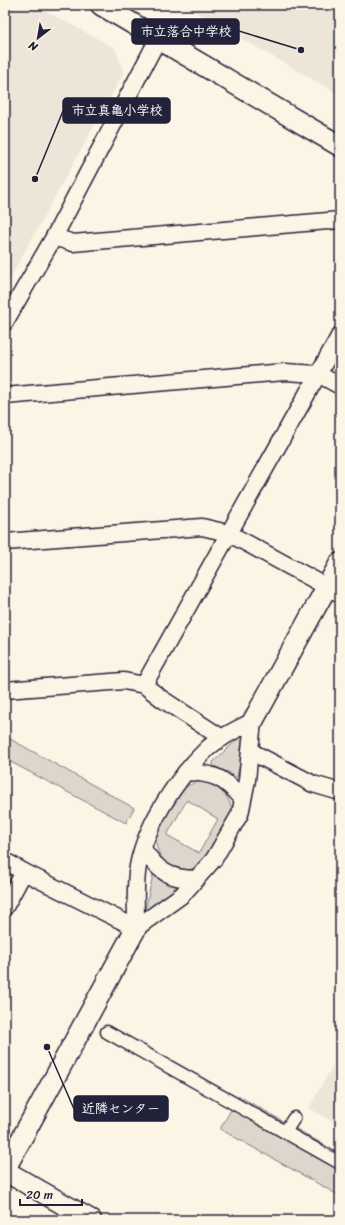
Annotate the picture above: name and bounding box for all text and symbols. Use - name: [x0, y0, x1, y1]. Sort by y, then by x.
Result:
- north arrow: [18, 18, 58, 58]
- callout: 市立落合中学校: [132, 19, 239, 44]
- text: 市立落合中学校: [140, 20, 232, 43]
- text: N: [25, 36, 42, 57]
- callout: 市立真亀小学校: [63, 98, 170, 123]
- text: 市立真亀小学校: [71, 99, 163, 122]
- callout: 近隣センター: [74, 1096, 168, 1121]
- text: 近隣センター: [82, 1097, 160, 1120]
- scale bar: [20, 1181, 82, 1207]
- text: 20 m: [26, 1184, 53, 1206]

